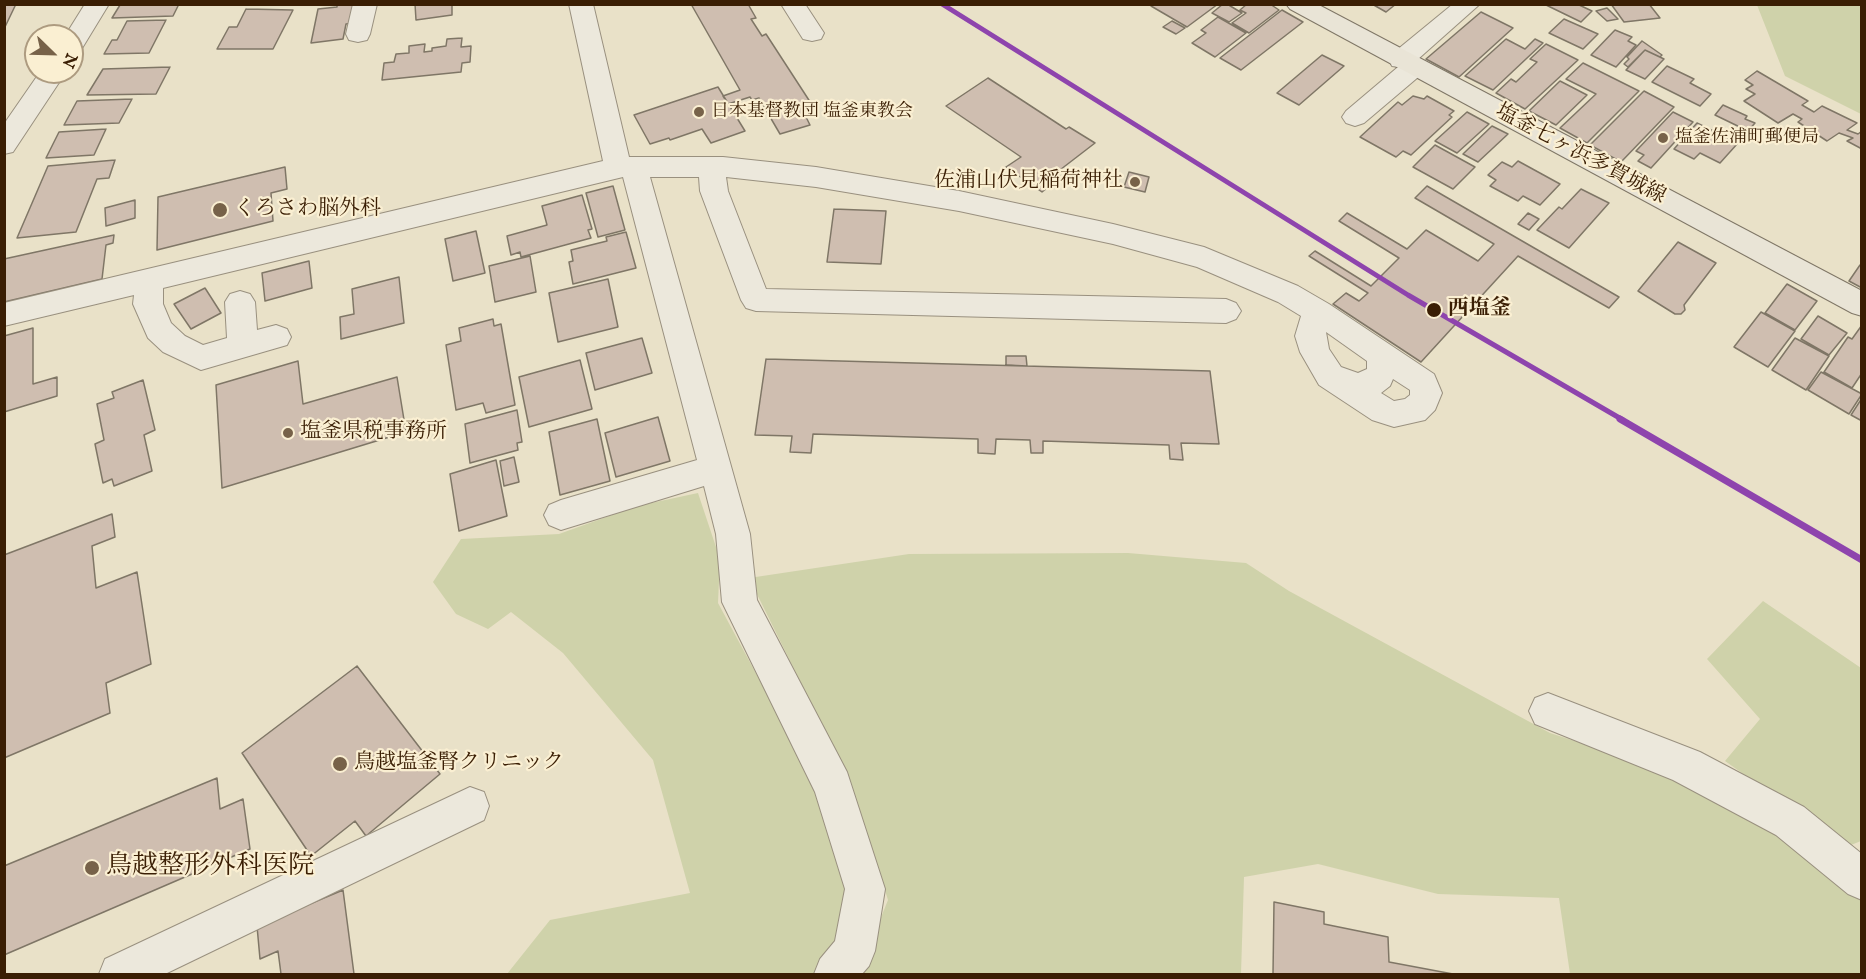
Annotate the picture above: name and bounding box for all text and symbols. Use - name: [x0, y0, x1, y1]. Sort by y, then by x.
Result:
- north arrow: [24, 24, 84, 84]
- text: N: [57, 50, 81, 71]
- street label: 塩釜七ヶ浜多賀城線: [1491, 100, 1669, 210]
- place label: 日本基督教団 塩釜東教会: [711, 101, 913, 123]
- marker: 日本基督教団 塩釜東教会: [692, 105, 706, 119]
- place label: 塩釜佐浦町郵便局: [1675, 127, 1819, 149]
- marker: 塩釜佐浦町郵便局: [1656, 131, 1670, 145]
- place label: 佐浦山伏見稲荷神社: [934, 169, 1123, 195]
- marker: 佐浦山伏見稲荷神社: [1128, 175, 1142, 189]
- place label: くろさわ脳外科: [234, 197, 381, 223]
- marker: くろさわ脳外科: [211, 201, 229, 219]
- place label: 西塩釜: [1448, 297, 1511, 323]
- marker: 西塩釜: [1425, 301, 1443, 319]
- place label: 塩釜県税事務所: [300, 420, 447, 446]
- marker: 塩釜県税事務所: [281, 426, 295, 440]
- place label: 鳥越塩釜腎クリニック: [354, 751, 564, 777]
- marker: 鳥越塩釜腎クリニック: [331, 755, 349, 773]
- place label: 鳥越整形外科医院: [106, 852, 314, 884]
- marker: 鳥越整形外科医院: [83, 859, 101, 877]

